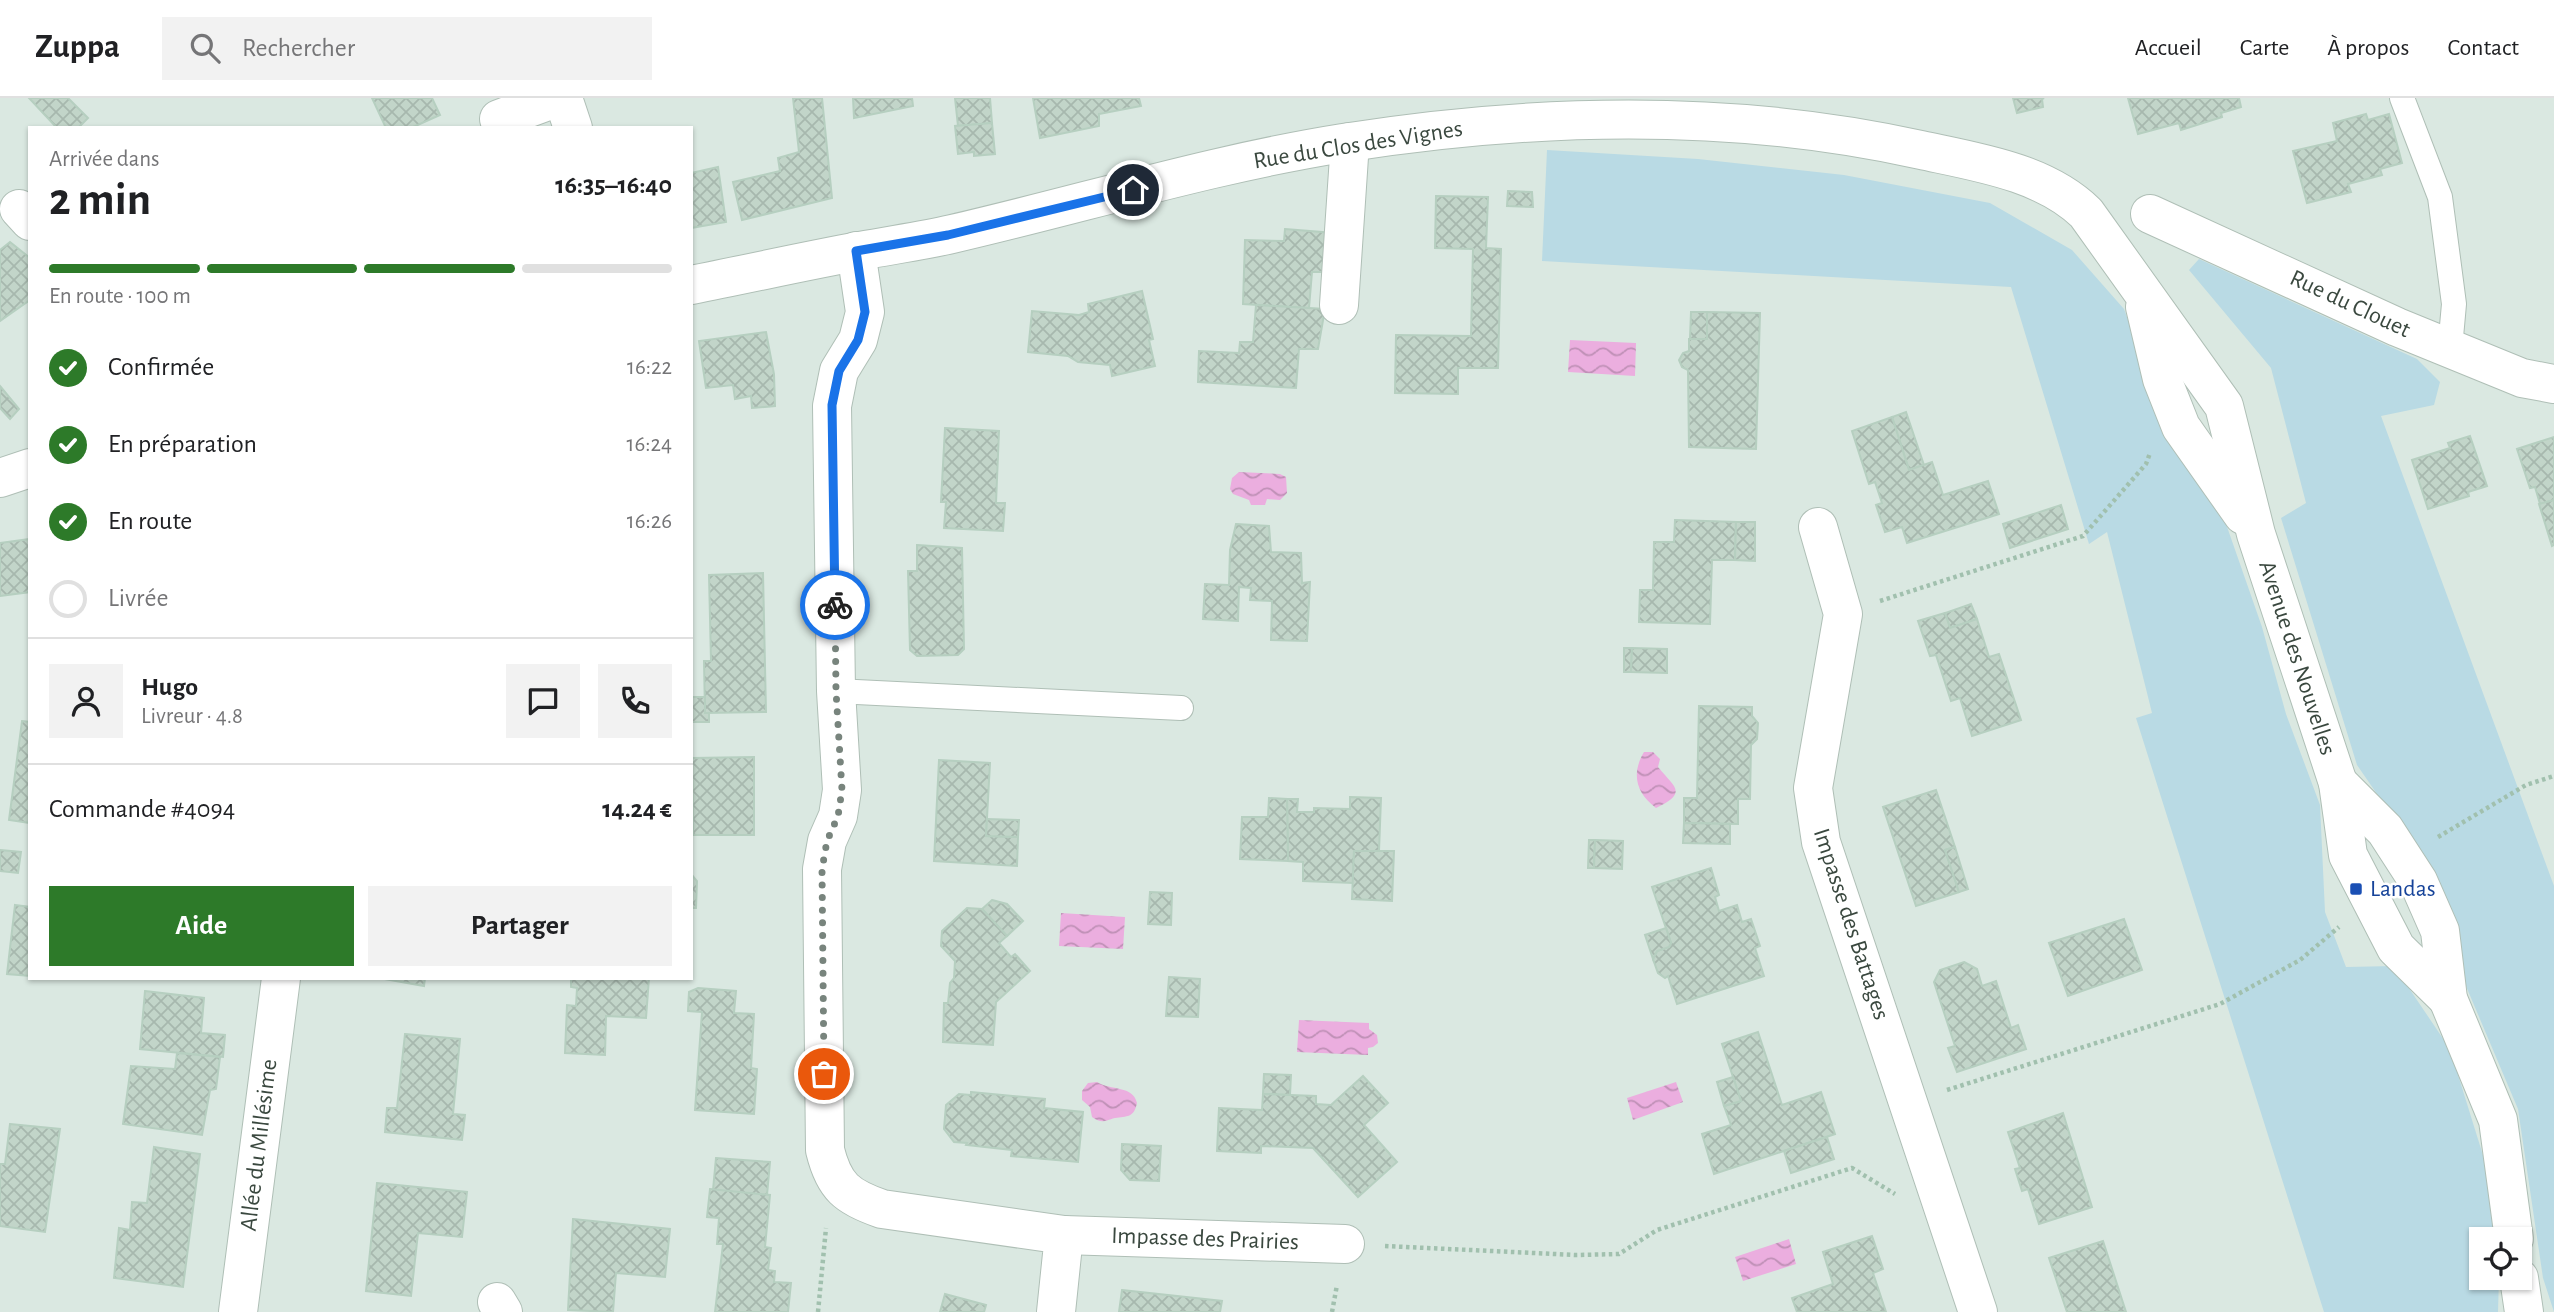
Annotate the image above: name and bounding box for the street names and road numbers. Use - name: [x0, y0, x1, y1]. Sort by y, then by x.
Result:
- street label: Rue du Clos des Vignes: [1252, 117, 1464, 173]
- street label: Rue du Clouet: [2286, 266, 2414, 342]
- street label: Avenue des Nouvelles: [2254, 558, 2340, 758]
- street label: Impasse des Battages: [1809, 825, 1893, 1023]
- street label: Allée du Millésime: [237, 1058, 281, 1232]
- street label: Impasse des Prairies: [1111, 1224, 1299, 1254]

